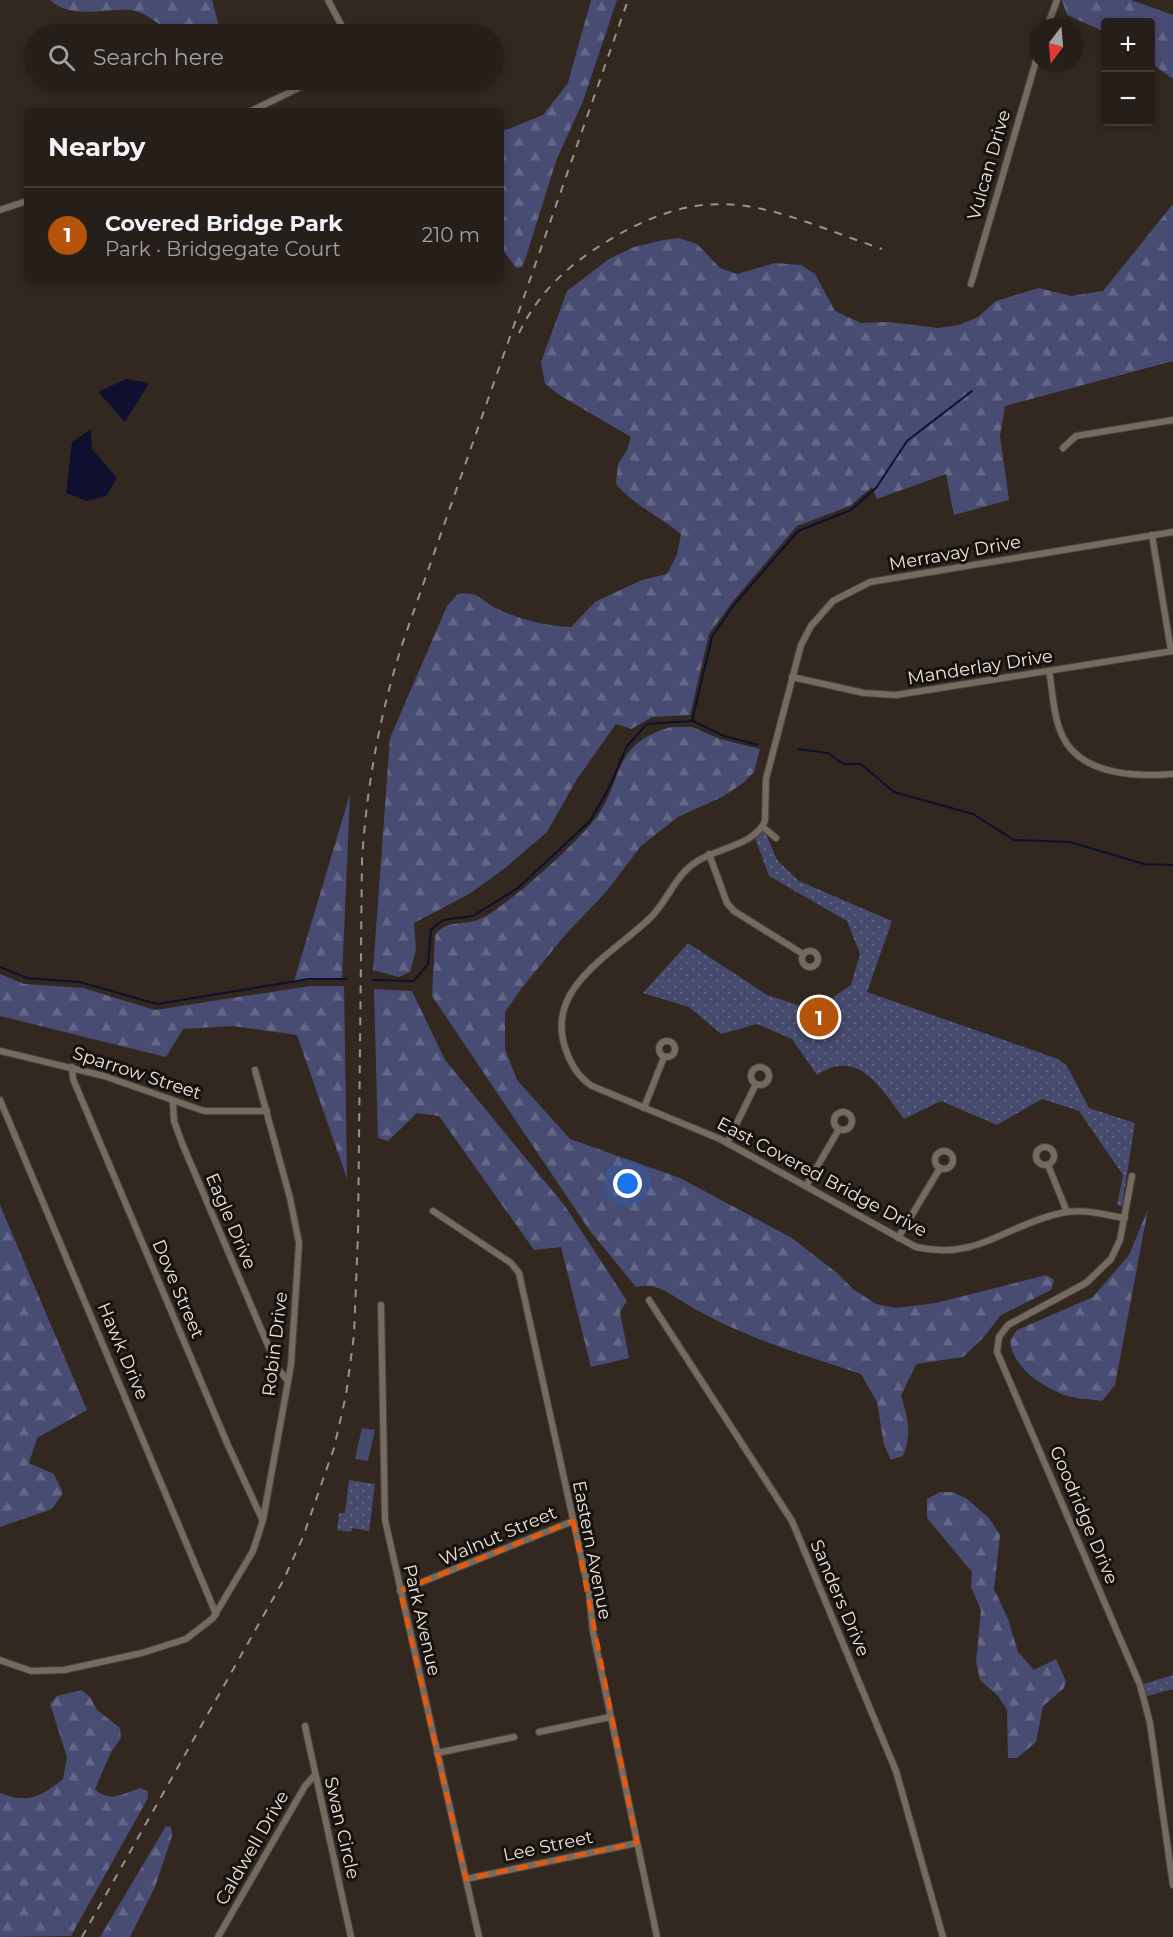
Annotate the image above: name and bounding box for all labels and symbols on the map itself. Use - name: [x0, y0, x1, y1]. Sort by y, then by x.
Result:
- north arrow: [1029, 18, 1083, 72]
- street label: Vulcan Drive: [963, 107, 1015, 223]
- street label: Merravay Drive: [887, 531, 1023, 575]
- street label: Manderlay Drive: [906, 645, 1054, 689]
- pin: 1: [800, 994, 838, 1040]
- street label: Sparrow Street: [70, 1042, 204, 1104]
- street label: East Covered Bridge Drive: [713, 1112, 931, 1242]
- your location: [613, 1169, 642, 1198]
- street label: Eagle Drive: [201, 1170, 261, 1273]
- street label: Dove Street: [147, 1236, 209, 1342]
- street label: Robin Drive: [258, 1290, 292, 1398]
- street label: Hawk Drive: [93, 1299, 153, 1403]
- street label: Goodridge Drive: [1045, 1443, 1123, 1587]
- street label: Eastern Avenue: [568, 1479, 616, 1621]
- street label: Walnut Street: [436, 1501, 560, 1571]
- street label: Sanders Drive: [805, 1536, 875, 1660]
- street label: Park Avenue: [398, 1562, 446, 1678]
- street label: Swan Circle: [320, 1775, 364, 1881]
- street label: Caldwell Drive: [210, 1787, 294, 1909]
- street label: Lee Street: [501, 1826, 595, 1866]

